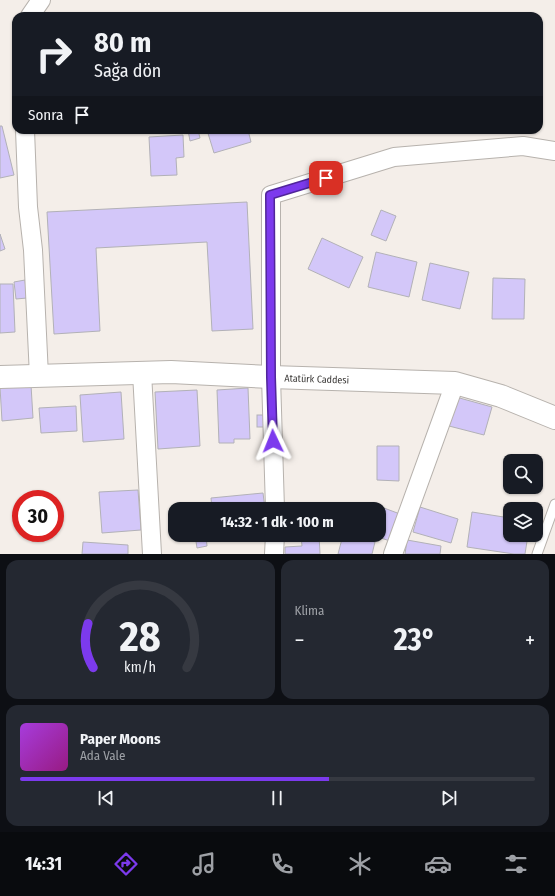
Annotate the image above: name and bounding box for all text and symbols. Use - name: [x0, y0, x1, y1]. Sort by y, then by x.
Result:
- text: 80 m: [94, 26, 151, 59]
- icon: right: [28, 28, 80, 80]
- text: Sağa dön: [94, 60, 161, 82]
- icon: arrive: [71, 104, 93, 126]
- text: Sonra: [28, 106, 63, 124]
- pin: [309, 161, 343, 195]
- icon: arrive: [315, 167, 337, 189]
- street label: Atatürk Caddesi: [284, 372, 349, 387]
- position arrow: [252, 420, 294, 462]
- map controls: [503, 454, 543, 542]
- button: search: [503, 454, 543, 494]
- speed limit sign: 30: [12, 490, 64, 542]
- button: layers: [503, 502, 543, 542]
- text: 14:32 · 1 dk · 100 m: [220, 513, 334, 531]
- text: Klima: [295, 603, 324, 618]
- text: 28: [119, 611, 161, 661]
- text: 23°: [394, 622, 436, 658]
- text: −: [295, 627, 304, 654]
- text: +: [525, 627, 535, 654]
- text: km/h: [124, 658, 156, 675]
- text: Paper Moons: [80, 730, 161, 748]
- text: Ada Vale: [80, 748, 125, 763]
- icon: previous: [95, 787, 117, 809]
- icon: pause: [266, 787, 288, 809]
- icon: next: [438, 787, 460, 809]
- icon: directions: [112, 850, 140, 878]
- icon: music: [190, 850, 218, 878]
- icon: phone: [268, 850, 296, 878]
- icon: climate: [346, 850, 374, 878]
- icon: car: [424, 850, 452, 878]
- icon: filters: [502, 850, 530, 878]
- text: 14:31: [25, 853, 62, 875]

